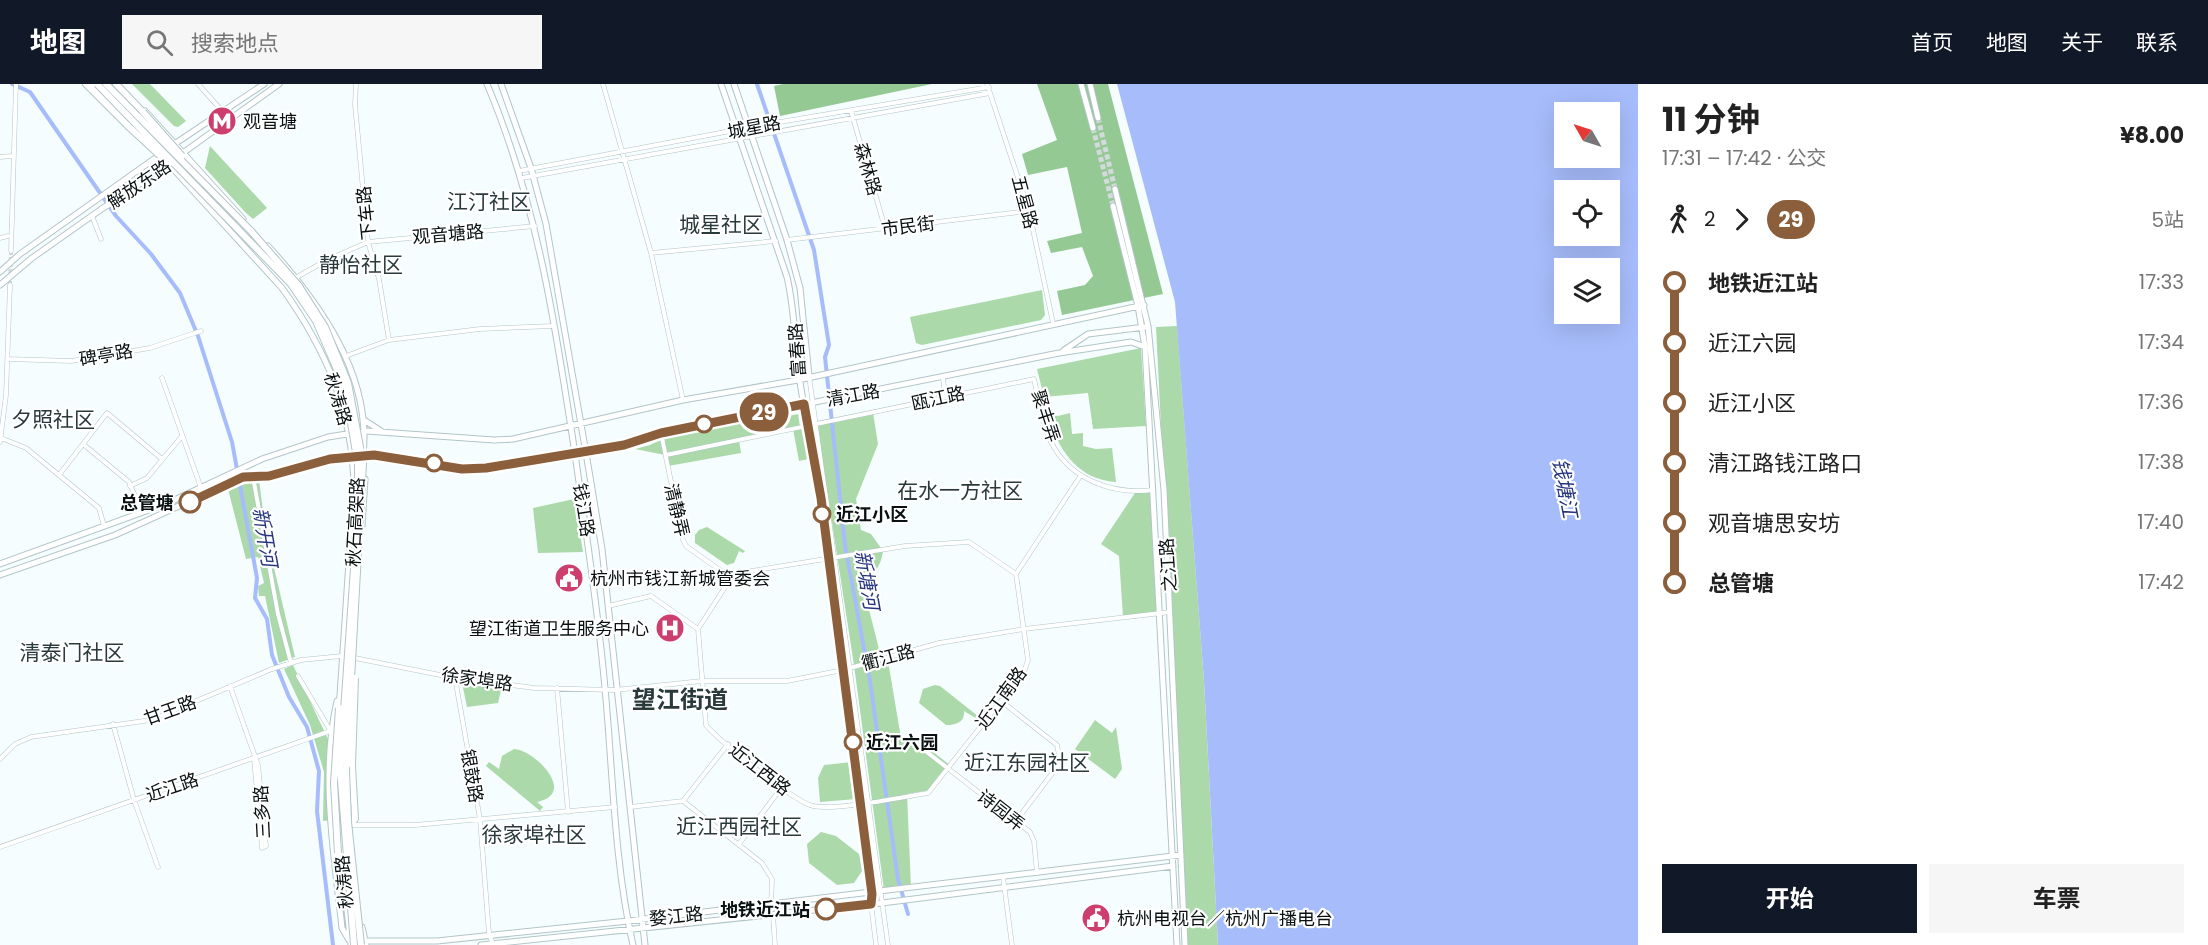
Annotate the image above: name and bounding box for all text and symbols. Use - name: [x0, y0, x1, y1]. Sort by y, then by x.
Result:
- search box: [122, 15, 542, 69]
- text: 地图: [30, 23, 86, 62]
- icon: search: [143, 26, 176, 59]
- text: 搜索地点: [191, 28, 279, 59]
- text: 首页: [1911, 28, 1953, 57]
- text: 地图: [1986, 28, 2028, 57]
- text: 关于: [2061, 28, 2103, 57]
- text: 联系: [2136, 28, 2178, 57]
- text: 11 分钟: [1662, 96, 1760, 143]
- north arrow: [1554, 102, 1620, 168]
- map controls: [1554, 102, 1620, 324]
- metro station icon: 观音塘: [206, 105, 238, 137]
- place label: 观音塘: [243, 109, 297, 134]
- street label: 城星路: [725, 110, 783, 144]
- text: ¥8.00: [2120, 120, 2184, 151]
- street label: 森林路: [849, 140, 887, 198]
- text: 17:31 – 17:42 · 公交: [1662, 144, 1827, 172]
- street label: 解放东路: [102, 154, 176, 214]
- street label: 五星路: [1006, 173, 1044, 231]
- button: locate: [1554, 180, 1620, 246]
- street label: 下车路: [351, 185, 381, 241]
- district label: 江汀社区: [447, 187, 531, 216]
- icon: walk: [1662, 203, 1695, 236]
- icon: forward: [1725, 203, 1758, 236]
- text: 2: [1704, 205, 1716, 233]
- text: 29: [1779, 205, 1803, 234]
- text: 5站: [2151, 206, 2184, 234]
- district label: 城星社区: [679, 210, 763, 239]
- street label: 市民街: [880, 210, 936, 242]
- street label: 观音塘路: [411, 218, 485, 250]
- district label: 静怡社区: [319, 250, 403, 279]
- button: layers: [1554, 258, 1620, 324]
- text: 地铁近江站: [1708, 268, 1818, 299]
- text: 17:33: [2139, 268, 2184, 296]
- street label: 富春路: [783, 322, 811, 378]
- text: 近江六园: [1708, 328, 1796, 359]
- text: 17:34: [2138, 328, 2184, 356]
- street label: 碑亭路: [77, 338, 135, 372]
- street label: 秋涛路: [318, 370, 358, 428]
- street label: 清江路: [824, 378, 882, 412]
- street label: 瓯江路: [909, 380, 967, 416]
- street label: 聚丰弄: [1026, 386, 1066, 446]
- text: 近江小区: [1708, 388, 1796, 419]
- text: 17:36: [2138, 388, 2184, 416]
- line badge: 29: [737, 392, 791, 432]
- text: 29: [752, 398, 776, 427]
- district label: 夕照社区: [11, 405, 95, 434]
- unlabelled marker: [695, 415, 713, 433]
- text: 清江路钱江路口: [1708, 448, 1862, 479]
- text: 17:38: [2138, 448, 2184, 476]
- unlabelled marker: [425, 454, 443, 472]
- water label: 钱塘江: [1546, 456, 1585, 522]
- street label: 秋石高架路: [340, 476, 370, 568]
- district label: 在水一方社区: [897, 476, 1023, 505]
- street label: 钱江路: [567, 481, 601, 539]
- street label: 清静弄: [659, 481, 695, 539]
- place label: 总管塘: [120, 490, 174, 515]
- marker: 总管塘: [179, 491, 201, 513]
- place label: 近江小区: [836, 502, 908, 527]
- water label: 新开河: [246, 505, 285, 573]
- marker: 近江小区: [813, 505, 831, 523]
- text: 观音塘思安坊: [1708, 508, 1840, 539]
- text: 17:40: [2137, 508, 2184, 536]
- street label: 之江路: [1154, 537, 1182, 593]
- water label: 新塘河: [848, 548, 887, 616]
- public building icon: 杭州市钱江新城管委会: [553, 562, 585, 594]
- place label: 杭州市钱江新城管委会: [590, 566, 770, 591]
- text: 总管塘: [1708, 568, 1774, 599]
- text: 17:42: [2138, 568, 2184, 596]
- hospital icon: 望江街道卫生服务中心: [654, 612, 686, 644]
- place label: 望江街道卫生服务中心: [469, 616, 649, 641]
- district label: 清泰门社区: [20, 638, 125, 667]
- street label: 衢江路: [859, 638, 917, 676]
- street label: 徐家埠路: [440, 662, 514, 696]
- street label: 近江南路: [970, 662, 1032, 734]
- district label: 望江街道: [632, 683, 728, 716]
- street label: 甘王路: [140, 689, 200, 731]
- place label: 近江六园: [866, 730, 938, 755]
- marker: 近江六园: [844, 733, 862, 751]
- street label: 近江西路: [724, 737, 796, 801]
- street label: 银鼓路: [455, 747, 489, 805]
- district label: 近江东园社区: [964, 748, 1090, 777]
- street label: 近江路: [142, 766, 202, 808]
- street label: 三多路: [248, 784, 276, 840]
- street label: 诗园弄: [972, 784, 1030, 836]
- district label: 近江西园社区: [676, 812, 802, 841]
- district label: 徐家埠社区: [482, 820, 587, 849]
- street label: 秋涛路: [329, 854, 359, 910]
- button: 开始: [1662, 864, 1917, 933]
- button: 车票: [1929, 864, 2184, 933]
- place label: 地铁近江站: [720, 897, 810, 922]
- marker: 地铁近江站: [815, 898, 837, 920]
- street label: 婺江路: [648, 901, 704, 931]
- public building icon: 杭州电视台／杭州广播电台: [1080, 902, 1112, 934]
- place label: 杭州电视台／杭州广播电台: [1117, 906, 1333, 931]

